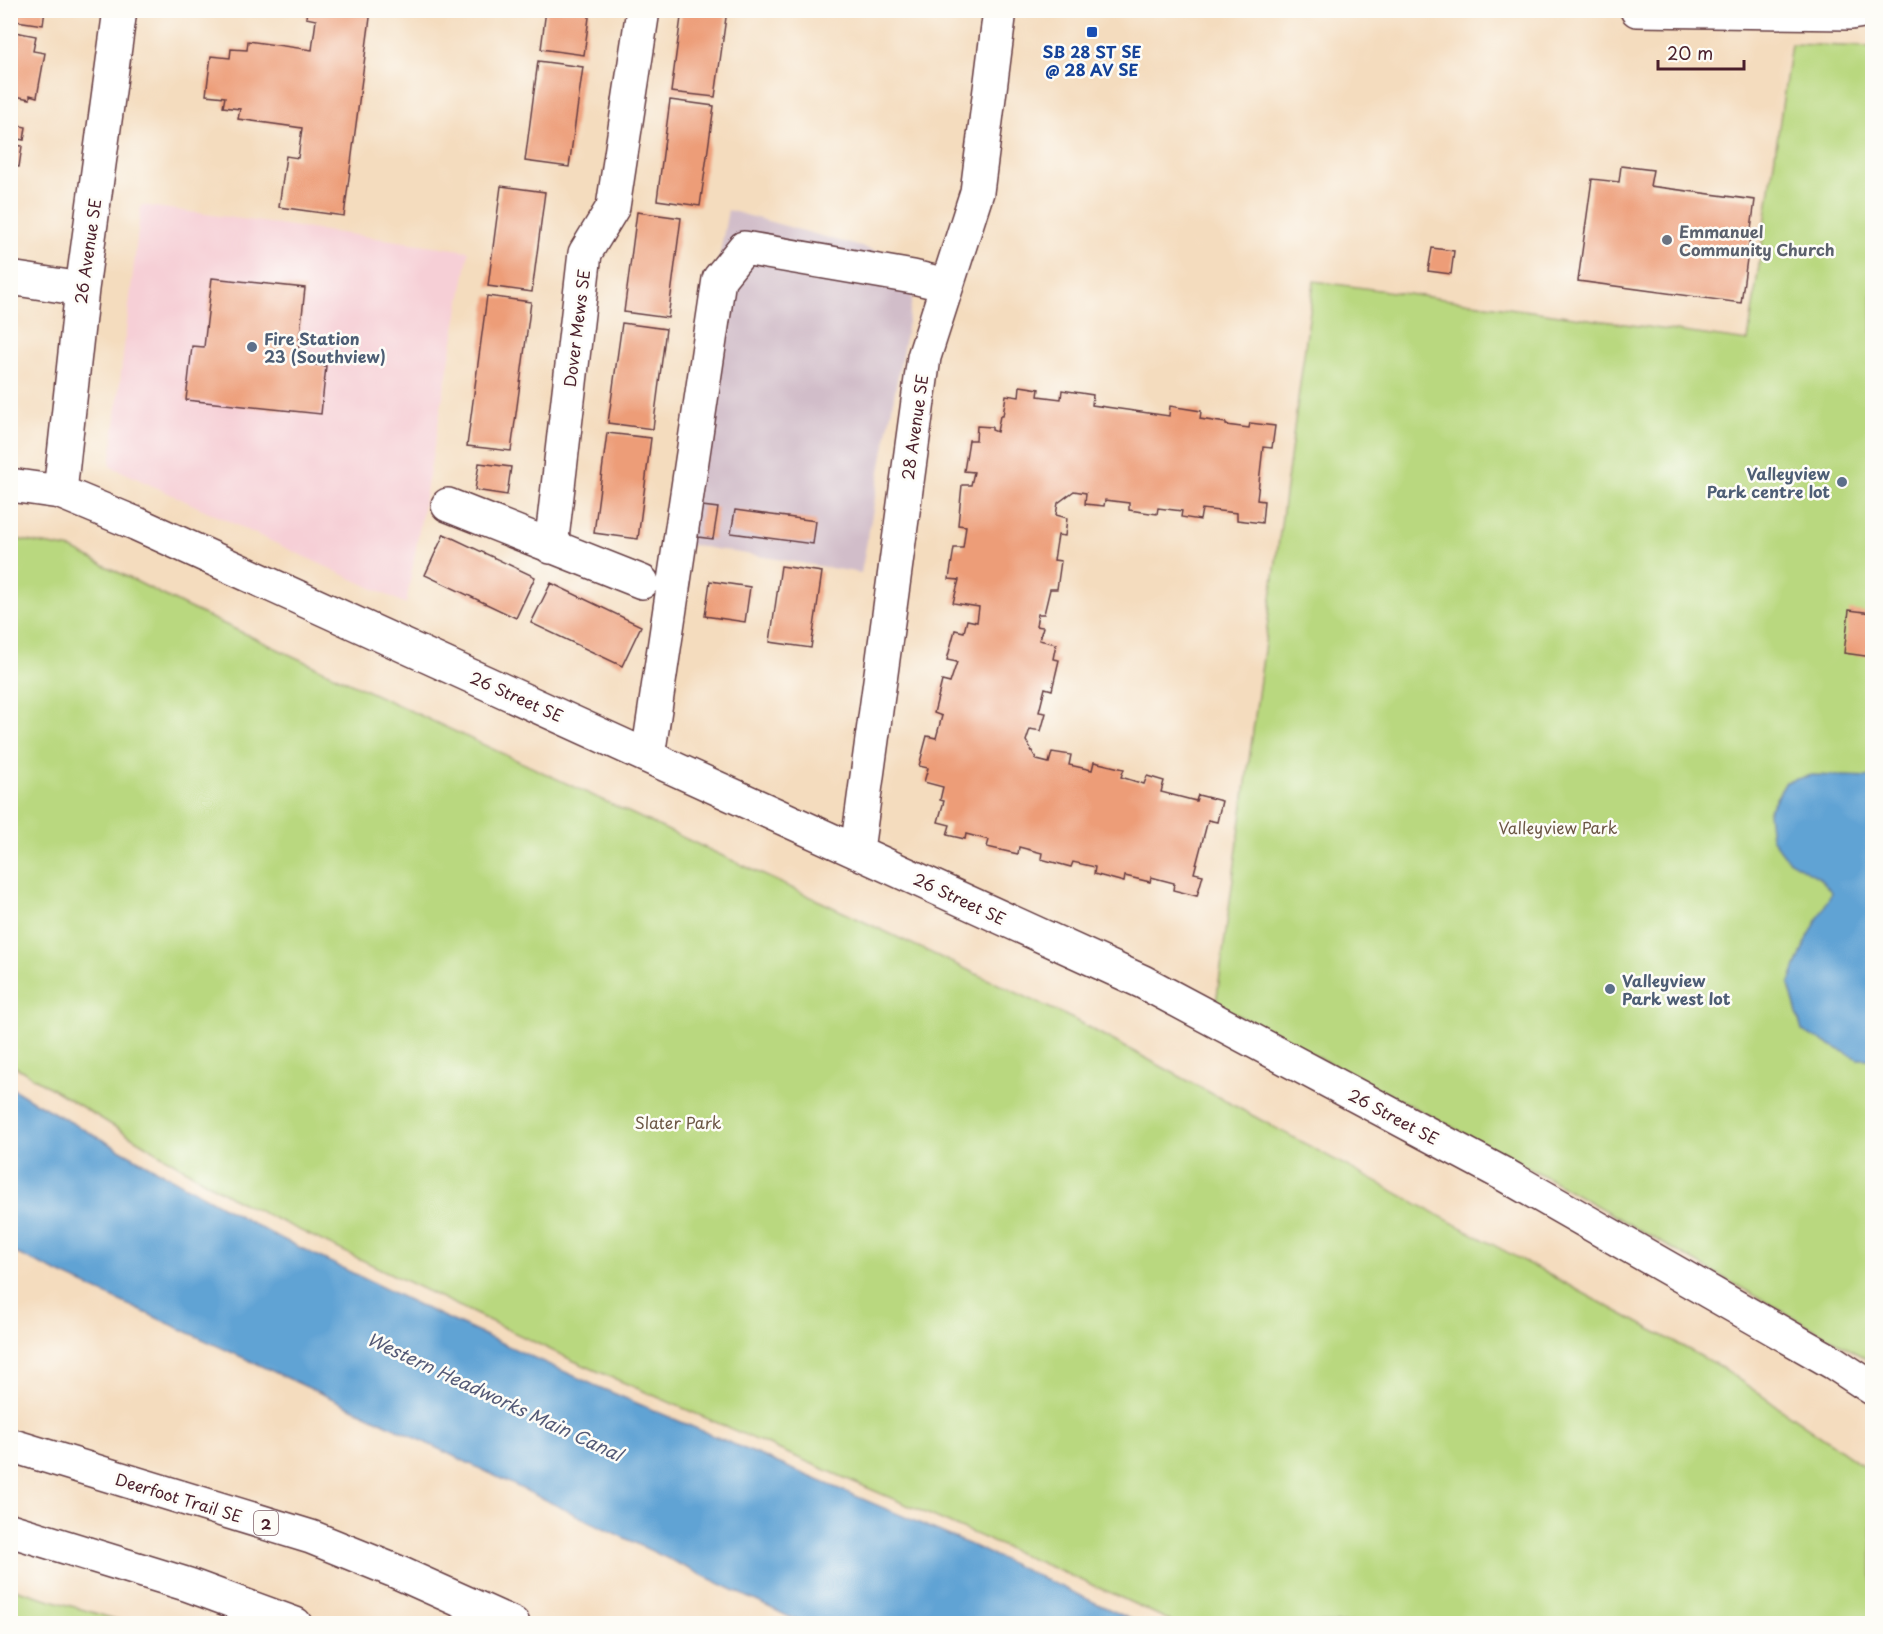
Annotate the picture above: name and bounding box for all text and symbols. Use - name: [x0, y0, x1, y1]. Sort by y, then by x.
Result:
- marker: SB 28 ST SE @ 28 AV SE: [1085, 25, 1099, 39]
- scale bar: [1658, 33, 1744, 71]
- place label: SB 28 ST SE @ 28 AV SE: [1043, 39, 1141, 81]
- text: 20 m: [1667, 39, 1713, 66]
- street label: 26 Avenue SE: [68, 197, 106, 305]
- place label: Emmanuel Community Church: [1679, 219, 1835, 261]
- marker: Emmanuel Community Church: [1660, 233, 1674, 247]
- street label: Dover Mews SE: [557, 268, 595, 388]
- place label: Fire Station 23 (Southview): [264, 326, 386, 368]
- marker: Fire Station 23 (Southview): [245, 340, 259, 354]
- street label: 28 Avenue SE: [895, 372, 933, 482]
- place label: Valleyview Park centre lot: [1707, 461, 1830, 503]
- marker: Valleyview Park centre lot: [1835, 475, 1849, 489]
- street label: 26 Street SE: [467, 665, 567, 727]
- park label: Valleyview Park: [1499, 815, 1618, 839]
- street label: 26 Street SE: [910, 866, 1010, 930]
- place label: Valleyview Park west lot: [1622, 968, 1731, 1010]
- marker: Valleyview Park west lot: [1603, 982, 1617, 996]
- street label: 26 Street SE: [1344, 1082, 1444, 1150]
- park label: Slater Park: [634, 1110, 722, 1134]
- water label: Western Headworks Main Canal: [363, 1325, 630, 1469]
- street label: Deerfoot Trail SE: [113, 1466, 245, 1528]
- road number: 2: [254, 1511, 278, 1535]

